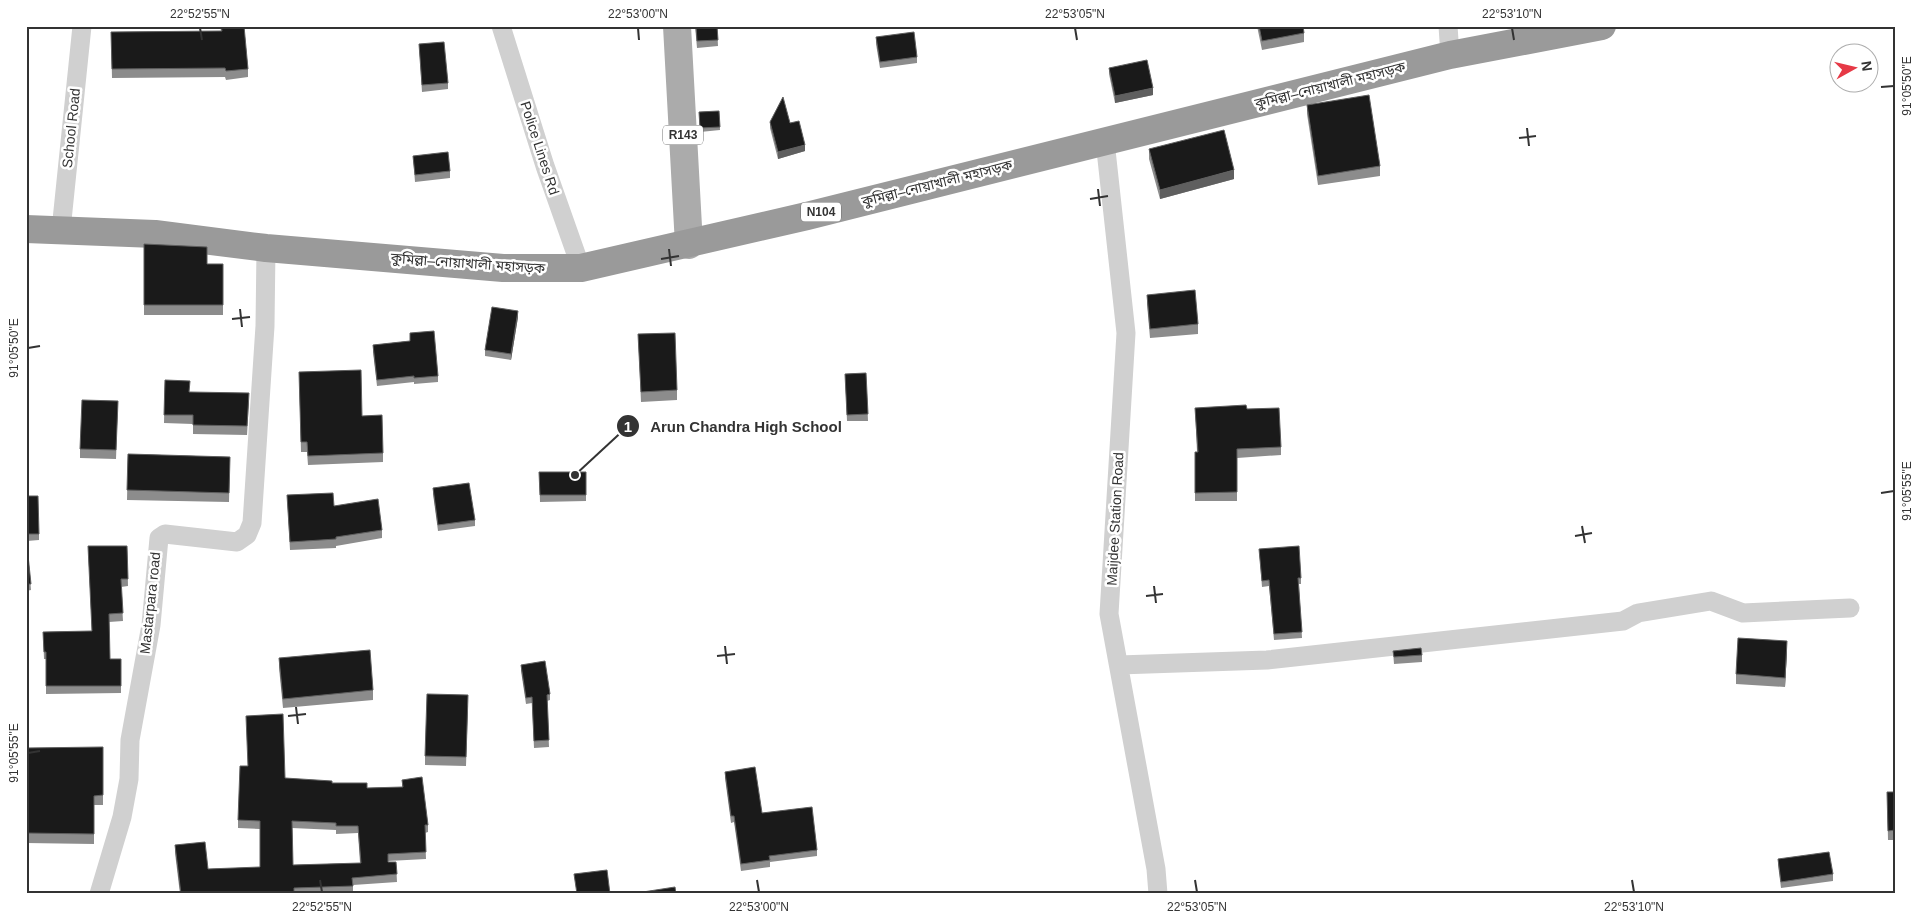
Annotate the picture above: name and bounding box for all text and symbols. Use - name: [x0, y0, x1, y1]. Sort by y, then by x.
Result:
- text: 22°52'55"N: [170, 7, 230, 21]
- text: 22°53'00"N: [608, 7, 668, 21]
- text: 22°53'05"N: [1045, 7, 1105, 21]
- text: 22°53'10"N: [1482, 7, 1542, 21]
- north arrow: [1828, 42, 1878, 92]
- text: 91°05'50"E: [1900, 56, 1914, 116]
- street label: কুমিল্লা–নোয়াখালী মহাসড়ক: [1252, 58, 1408, 113]
- text: N: [1858, 60, 1876, 72]
- street label: School Road: [59, 87, 83, 169]
- street label: Police Lines Rd: [517, 99, 563, 197]
- road number: R143: [663, 126, 703, 144]
- street label: কুমিল্লা–নোয়াখালী মহাসড়ক: [859, 156, 1015, 211]
- road number: N104: [801, 202, 841, 222]
- street label: কুমিল্লা–নোয়াখালী মহাসড়ক: [389, 250, 546, 277]
- text: 91°05'50"E: [7, 318, 21, 378]
- callout: Arun Chandra High School: [615, 411, 852, 441]
- text: 1: [624, 418, 632, 435]
- text: Arun Chandra High School: [650, 418, 842, 435]
- street label: Maijdee Station Road: [1104, 452, 1126, 586]
- text: 91°05'55"E: [1900, 461, 1914, 521]
- street label: Mastarpara road: [137, 551, 163, 655]
- text: 91°05'55"E: [7, 723, 21, 783]
- text: 22°52'55"N: [292, 900, 352, 914]
- text: 22°53'00"N: [729, 900, 789, 914]
- text: 22°53'05"N: [1167, 900, 1227, 914]
- text: 22°53'10"N: [1604, 900, 1664, 914]

